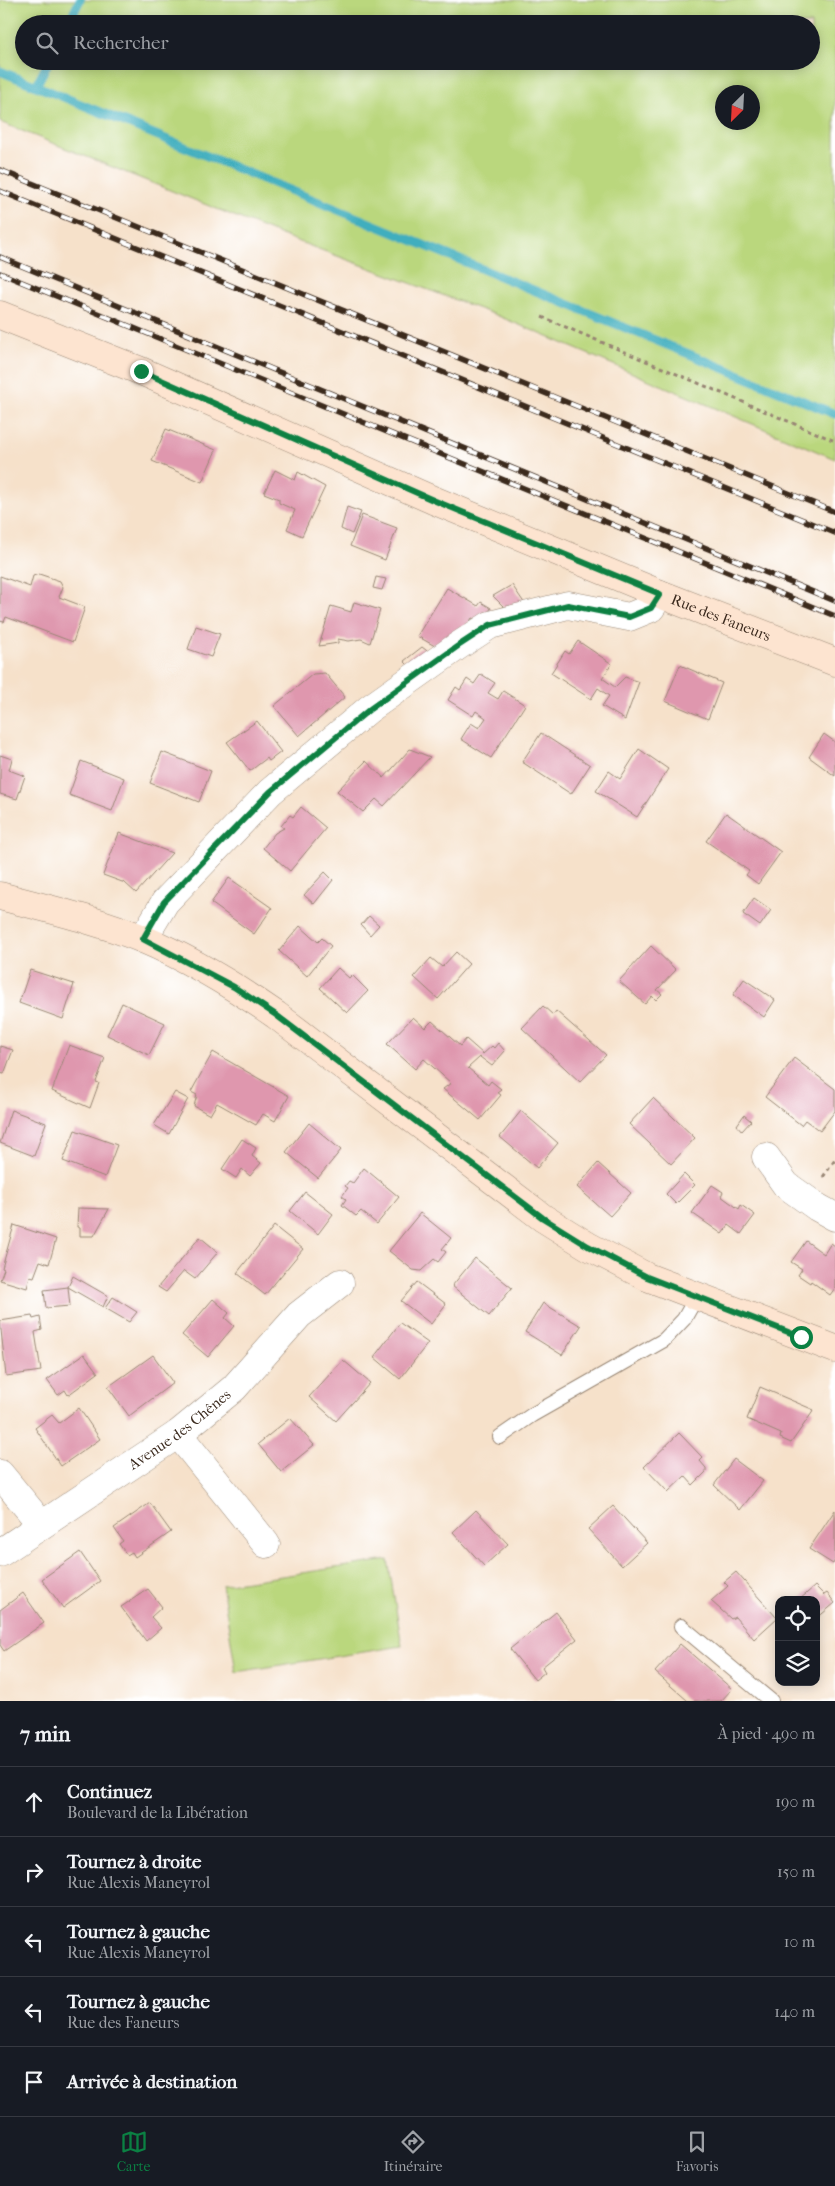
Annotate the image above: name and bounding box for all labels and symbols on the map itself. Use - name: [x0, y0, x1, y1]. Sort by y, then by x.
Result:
- north arrow: [715, 85, 760, 130]
- route end: [130, 360, 153, 383]
- street label: Rue des Faneurs: [669, 590, 774, 645]
- route start: [790, 1326, 813, 1349]
- street label: Avenue des Chênes: [124, 1385, 235, 1474]

